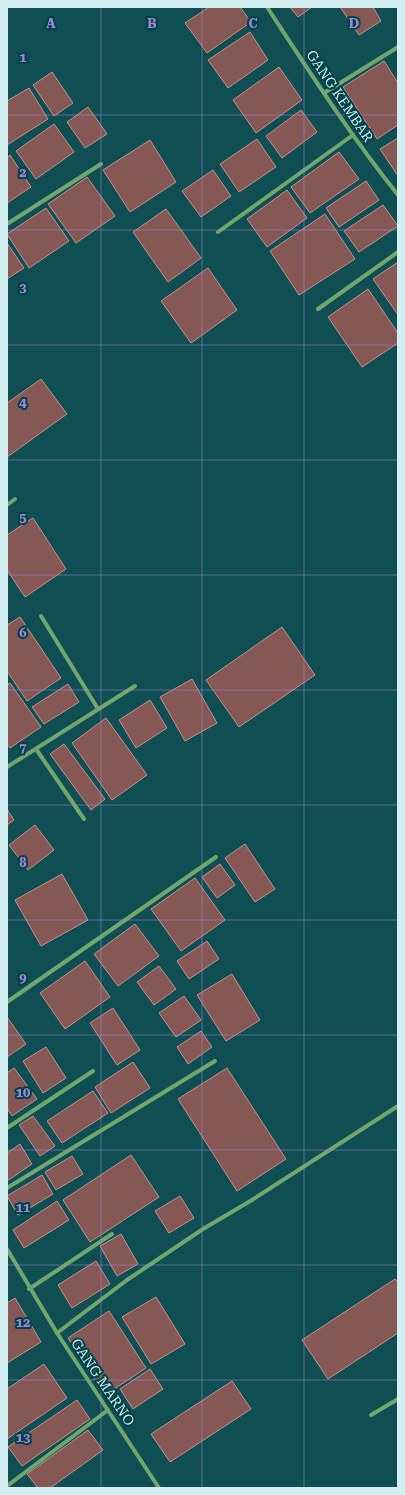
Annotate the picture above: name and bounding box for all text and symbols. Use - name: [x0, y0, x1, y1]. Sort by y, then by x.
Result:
- text: A: [46, 16, 56, 31]
- text: B: [147, 16, 157, 31]
- text: C: [248, 16, 258, 31]
- text: D: [349, 16, 359, 31]
- street label: GANG KEMBAR: [303, 47, 377, 145]
- text: 1: [19, 50, 27, 65]
- text: 2: [19, 165, 27, 180]
- text: 3: [19, 280, 27, 295]
- text: 4: [19, 395, 27, 410]
- text: 5: [19, 510, 27, 525]
- text: 6: [19, 625, 27, 640]
- text: 7: [19, 740, 27, 755]
- text: 8: [19, 855, 27, 870]
- text: 9: [19, 970, 27, 985]
- text: 10: [16, 1085, 30, 1100]
- text: 11: [16, 1200, 30, 1215]
- text: 12: [16, 1315, 30, 1330]
- street label: GANG MARNO: [68, 1335, 138, 1429]
- text: 13: [16, 1430, 30, 1445]

